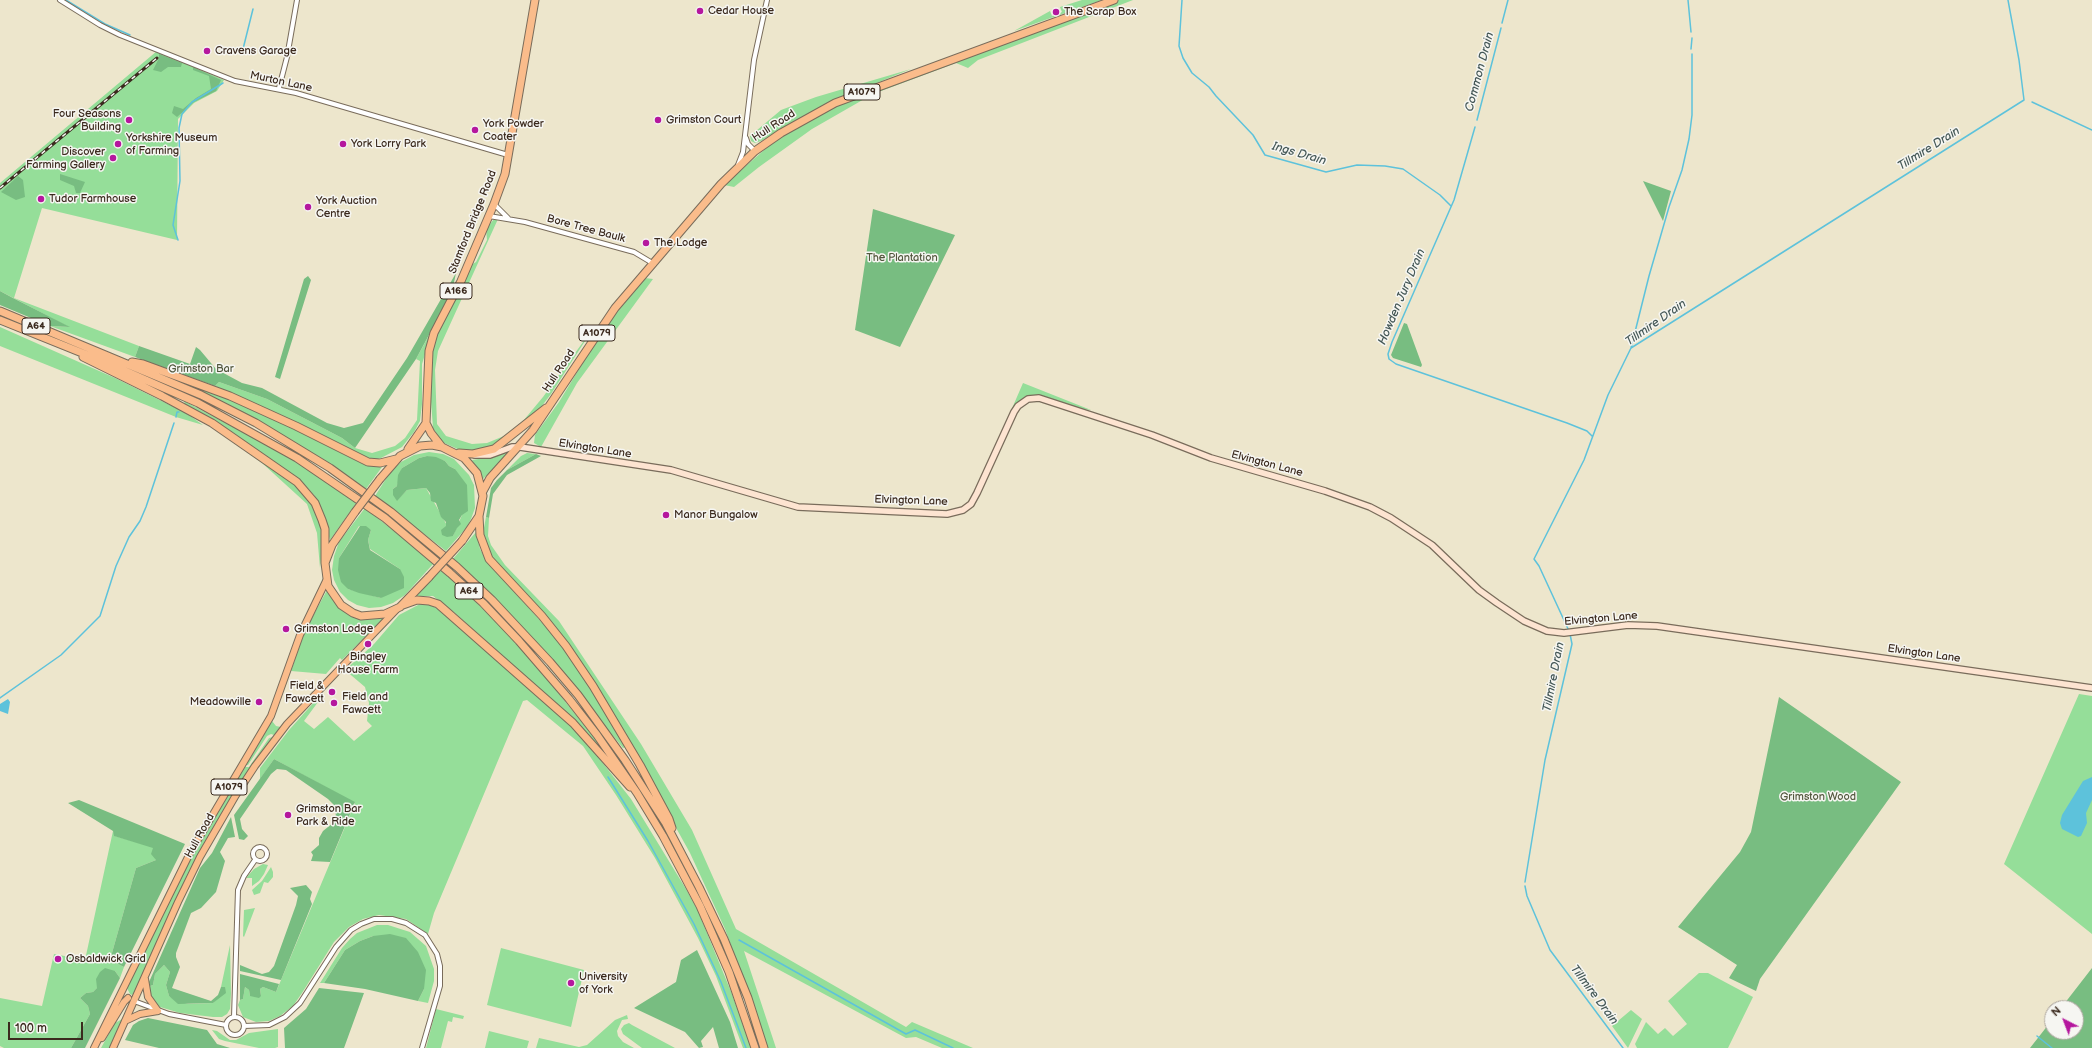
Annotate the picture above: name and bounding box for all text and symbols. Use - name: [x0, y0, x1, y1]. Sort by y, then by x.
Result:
- place label: Cedar House: [708, 4, 774, 18]
- place label: The Scrap Box: [1064, 5, 1136, 19]
- marker: Cedar House: [695, 6, 705, 16]
- marker: The Scrap Box: [1051, 7, 1061, 17]
- water label: Common Drain: [1462, 31, 1498, 113]
- place label: Cravens Garage: [215, 44, 296, 58]
- marker: Cravens Garage: [202, 46, 212, 56]
- street label: Murton Lane: [249, 69, 313, 95]
- road number: A1079: [844, 84, 880, 100]
- place label: Four Seasons Building: [53, 107, 121, 133]
- street label: Hull Road: [750, 107, 798, 145]
- place label: Grimston Court: [666, 113, 741, 127]
- marker: Four Seasons Building: [124, 115, 134, 125]
- marker: Grimston Court: [653, 115, 663, 125]
- place label: York Powder Coater: [483, 117, 544, 143]
- water label: Tillmire Drain: [1895, 124, 1963, 174]
- marker: York Powder Coater: [470, 125, 480, 135]
- place label: Yorkshire Museum of Farming: [126, 131, 217, 157]
- place label: York Lorry Park: [351, 137, 426, 151]
- marker: Yorkshire Museum of Farming: [113, 139, 123, 149]
- marker: York Lorry Park: [338, 139, 348, 149]
- water label: Ings Drain: [1270, 139, 1328, 169]
- place label: Discover Farming Gallery: [26, 145, 105, 171]
- marker: Discover Farming Gallery: [108, 153, 118, 163]
- street label: Stamford Bridge Road: [446, 168, 500, 276]
- place label: Tudor Farmhouse: [49, 192, 136, 206]
- marker: Tudor Farmhouse: [36, 194, 46, 204]
- place label: York Auction Centre: [316, 194, 377, 220]
- marker: York Auction Centre: [303, 202, 313, 212]
- street label: Bore Tree Baulk: [545, 212, 627, 246]
- place label: The Lodge: [654, 236, 707, 250]
- marker: The Lodge: [641, 238, 651, 248]
- water label: Howden Jury Drain: [1375, 247, 1429, 347]
- park label: The Plantation: [866, 251, 938, 265]
- road number: A166: [440, 283, 472, 299]
- water label: Tillmire Drain: [1623, 297, 1689, 349]
- road number: A64: [22, 318, 50, 334]
- road number: A1079: [579, 325, 615, 341]
- street label: Hull Road: [540, 347, 578, 395]
- park label: Grimston Bar: [168, 362, 234, 376]
- street label: Elvington Lane: [558, 437, 632, 461]
- street label: Elvington Lane: [1230, 448, 1304, 480]
- street label: Elvington Lane: [874, 493, 948, 509]
- place label: Manor Bungalow: [674, 508, 758, 522]
- marker: Manor Bungalow: [661, 510, 671, 520]
- road number: A64: [455, 583, 483, 599]
- street label: Elvington Lane: [1564, 609, 1638, 629]
- place label: Grimston Lodge: [294, 622, 373, 636]
- marker: Grimston Lodge: [281, 624, 291, 634]
- marker: Bingley House Farm: [363, 639, 373, 649]
- water label: Tillmire Drain: [1540, 641, 1568, 713]
- street label: Elvington Lane: [1887, 642, 1961, 666]
- place label: Bingley House Farm: [338, 650, 398, 676]
- place label: Field & Fawcett: [285, 679, 324, 705]
- marker: Field & Fawcett: [327, 687, 337, 697]
- place label: Field and Fawcett: [342, 690, 388, 716]
- place label: Meadowville: [190, 695, 251, 709]
- marker: Meadowville: [254, 697, 264, 707]
- marker: Field and Fawcett: [329, 698, 339, 708]
- road number: A1079: [211, 779, 247, 795]
- park label: Grimston Wood: [1780, 790, 1856, 804]
- place label: Grimston Bar Park & Ride: [296, 802, 362, 828]
- marker: Grimston Bar Park & Ride: [283, 810, 293, 820]
- street label: Hull Road: [182, 812, 218, 860]
- place label: Osbaldwick Grid: [66, 952, 146, 966]
- marker: Osbaldwick Grid: [53, 954, 63, 964]
- water label: Tillmire Drain: [1567, 962, 1621, 1028]
- place label: University of York: [579, 970, 627, 996]
- marker: University of York: [566, 978, 576, 988]
- north arrow: [2044, 1000, 2084, 1040]
- text: N: [2049, 1004, 2064, 1019]
- scale bar: [10, 1014, 85, 1040]
- text: 100 m: [15, 1021, 47, 1036]

